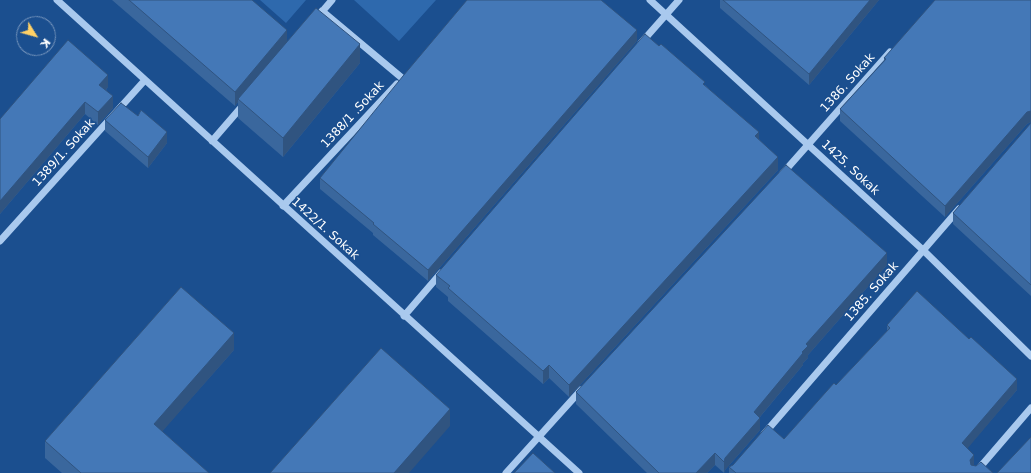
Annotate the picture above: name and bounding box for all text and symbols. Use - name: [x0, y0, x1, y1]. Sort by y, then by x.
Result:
- north arrow: [16, 16, 56, 56]
- text: K: [37, 36, 53, 50]
- street label: 1386. Sokak: [818, 51, 878, 115]
- street label: 1388/1 .Sokak: [318, 79, 388, 151]
- street label: 1389/1. Sokak: [30, 116, 98, 190]
- street label: 1425. Sokak: [818, 137, 882, 199]
- street label: 1422/1. Sokak: [288, 195, 362, 263]
- street label: 1385. Sokak: [842, 259, 902, 325]

